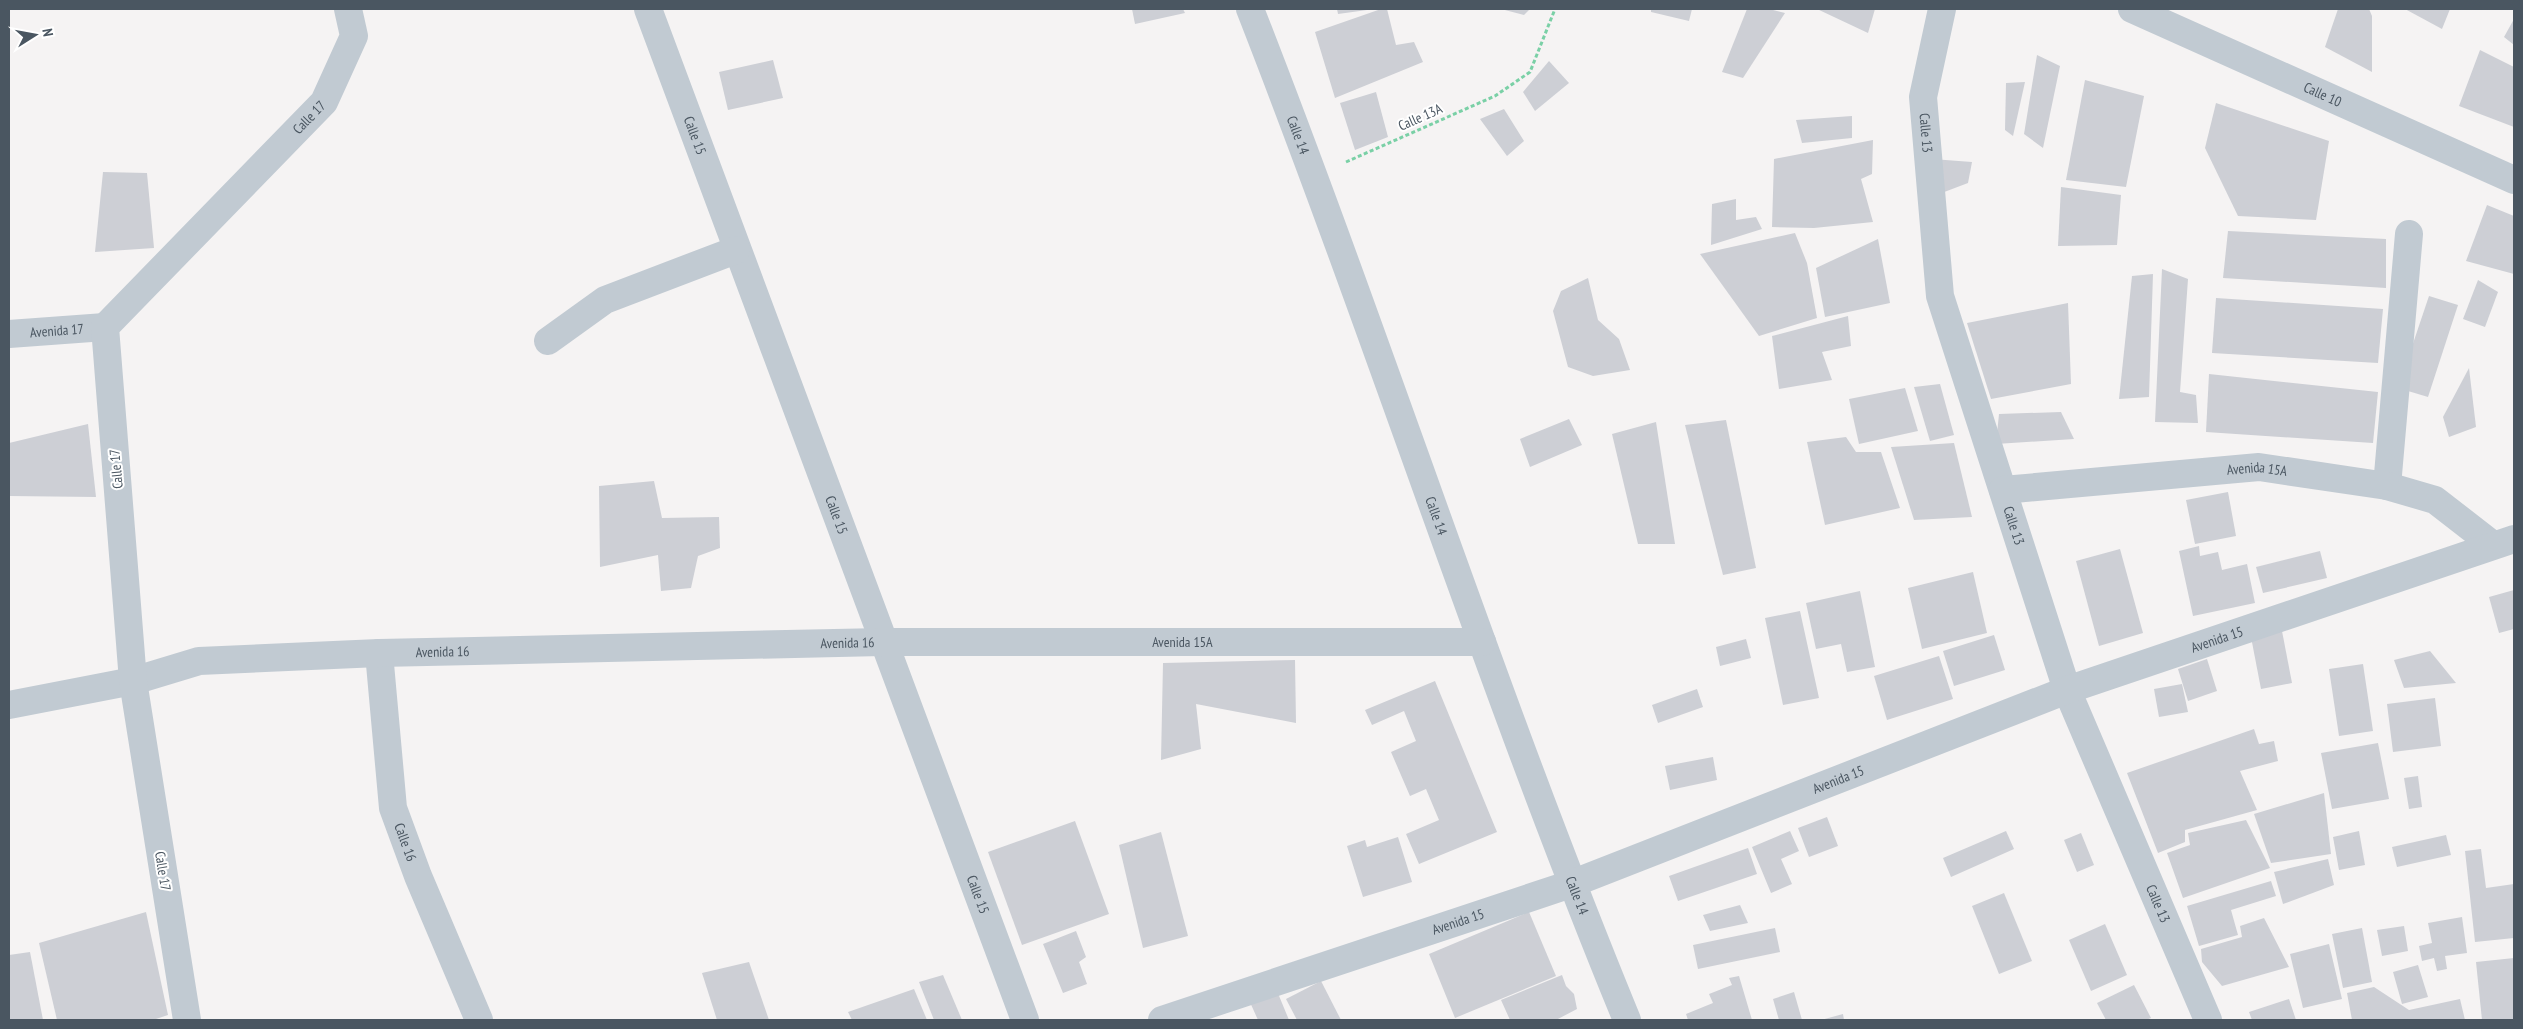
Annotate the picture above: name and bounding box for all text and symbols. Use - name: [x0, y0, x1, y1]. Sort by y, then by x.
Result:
- north arrow: [10, 10, 60, 60]
- text: N: [38, 27, 57, 38]
- street label: Calle 10: [2301, 78, 2345, 111]
- street label: Calle 17: [289, 97, 329, 138]
- street label: Calle 13A: [1395, 99, 1445, 135]
- street label: Calle 13: [1915, 112, 1937, 153]
- street label: Calle 14: [1283, 113, 1314, 158]
- street label: Calle 15: [680, 114, 711, 157]
- street label: Avenida 17: [29, 320, 84, 341]
- street label: Calle 17: [105, 448, 127, 490]
- street label: Avenida 15A: [2226, 458, 2289, 480]
- street label: Calle 15: [821, 493, 852, 537]
- street label: Calle 14: [1421, 494, 1452, 538]
- street label: Calle 13: [1999, 504, 2029, 547]
- street label: Avenida 15: [2189, 622, 2245, 656]
- street label: Avenida 16: [820, 633, 875, 652]
- street label: Avenida 15A: [1152, 633, 1213, 651]
- street label: Avenida 16: [415, 642, 470, 661]
- street label: Avenida 15: [1810, 761, 1867, 798]
- street label: Calle 16: [390, 820, 421, 864]
- street label: Calle 17: [151, 850, 175, 892]
- street label: Calle 15: [963, 873, 994, 916]
- street label: Calle 14: [1562, 874, 1593, 918]
- street label: Calle 13: [2142, 882, 2174, 925]
- street label: Avenida 15: [1430, 905, 1486, 939]

